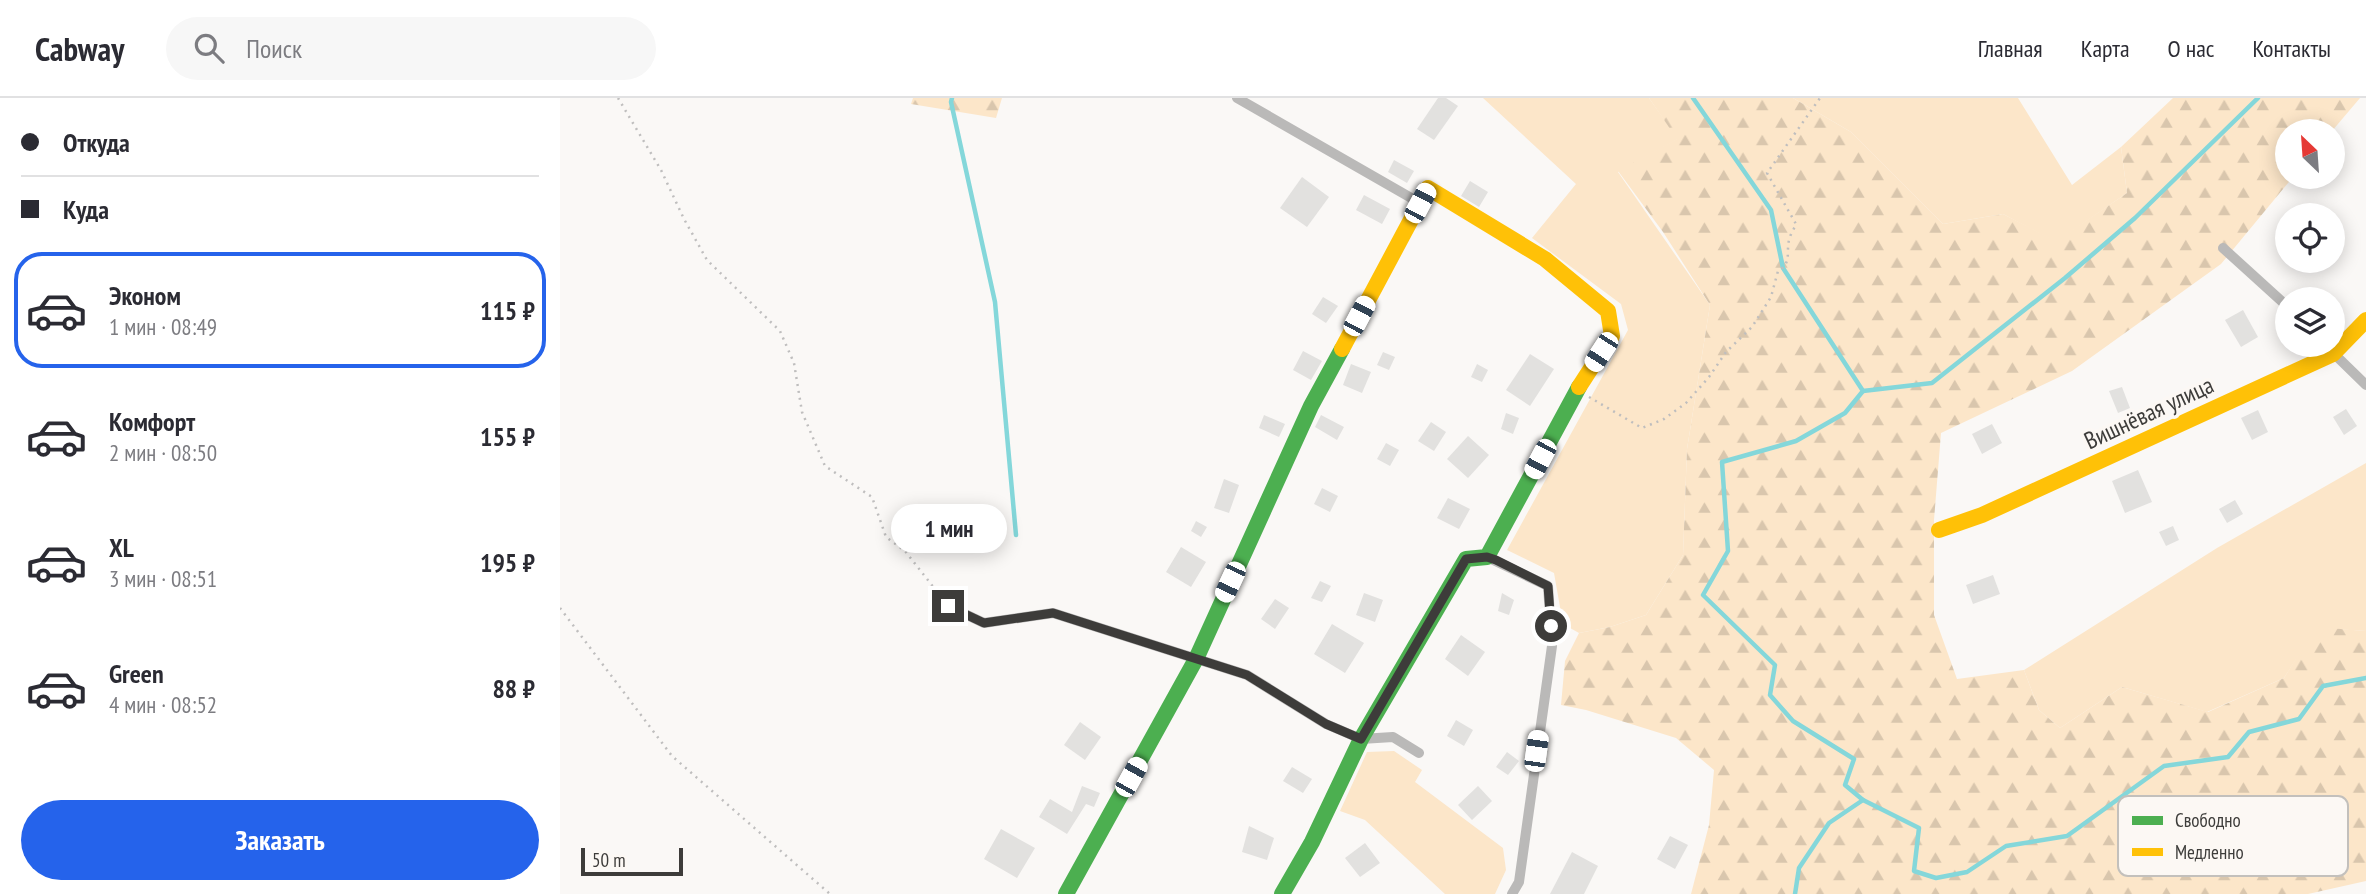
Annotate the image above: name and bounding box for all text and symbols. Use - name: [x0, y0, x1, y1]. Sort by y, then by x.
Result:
- search box: [166, 17, 656, 80]
- text: Cabway: [35, 27, 124, 70]
- icon: search: [190, 29, 228, 67]
- text: Поиск: [246, 32, 302, 65]
- text: Главная: [1978, 33, 2043, 64]
- text: Карта: [2081, 33, 2130, 64]
- text: О нас: [2168, 33, 2214, 64]
- text: Контакты: [2252, 33, 2331, 64]
- north arrow: [2275, 119, 2345, 189]
- map controls: [2275, 119, 2345, 357]
- text: Откуда: [63, 126, 130, 159]
- car: [1401, 180, 1440, 226]
- text: Куда: [63, 193, 109, 226]
- button: locate: [2275, 203, 2345, 273]
- icon: car: [25, 279, 88, 342]
- text: Эконом: [109, 279, 181, 312]
- button: layers: [2275, 287, 2345, 357]
- car: [1340, 293, 1379, 339]
- text: 115 ₽: [480, 294, 535, 327]
- text: 1 мин · 08:49: [109, 312, 217, 341]
- car: [1581, 329, 1622, 375]
- street label: Вишнёвая улица: [2079, 369, 2218, 456]
- icon: car: [25, 405, 88, 468]
- text: Комфорт: [109, 405, 195, 438]
- text: 155 ₽: [480, 420, 535, 453]
- car: [1521, 436, 1560, 482]
- text: 2 мин · 08:50: [109, 438, 217, 467]
- callout: 1 мин: [890, 504, 1006, 554]
- text: 1 мин: [924, 514, 974, 543]
- icon: car: [25, 531, 88, 594]
- text: XL: [109, 531, 134, 564]
- text: 195 ₽: [480, 546, 535, 579]
- car: [1212, 559, 1249, 605]
- text: 3 мин · 08:51: [109, 564, 217, 593]
- route end: [932, 590, 964, 622]
- route start: [1535, 610, 1567, 642]
- icon: car: [25, 657, 88, 720]
- text: Green: [109, 657, 164, 690]
- text: 88 ₽: [492, 672, 535, 705]
- text: 4 мин · 08:52: [109, 690, 217, 719]
- car: [1523, 729, 1550, 773]
- car: [1112, 754, 1151, 800]
- legend: [2118, 796, 2348, 876]
- button: Заказать: [21, 800, 539, 880]
- text: Свободно: [2175, 808, 2241, 832]
- text: Медленно: [2175, 840, 2244, 864]
- scale bar: [581, 845, 682, 877]
- text: 50 m: [592, 848, 626, 872]

